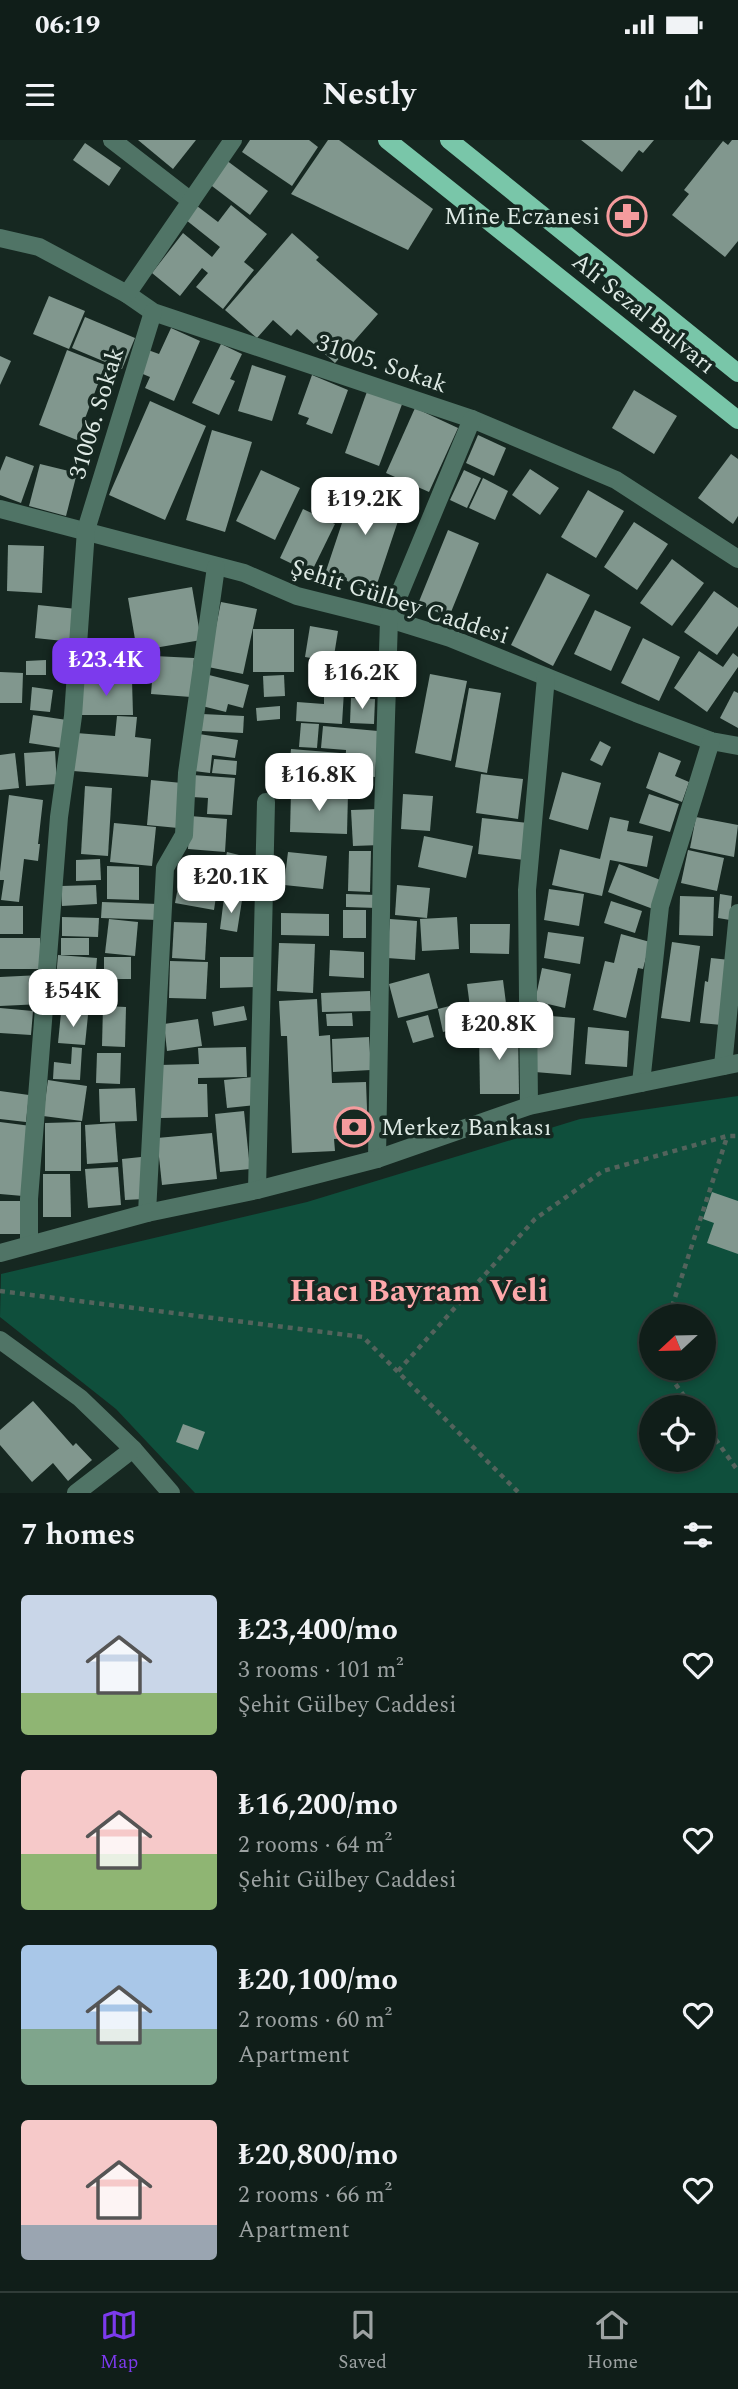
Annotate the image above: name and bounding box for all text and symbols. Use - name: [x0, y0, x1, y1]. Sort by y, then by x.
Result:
- text: 06:19: [35, 5, 100, 45]
- text: Nestly: [322, 70, 416, 119]
- icon: menu: [21, 76, 59, 114]
- icon: share: [679, 76, 717, 114]
- pharmacy icon: Mine Eczanesi: [606, 195, 648, 237]
- place label: Mine Eczanesi: [444, 199, 600, 235]
- street label: Ali Sezal Bulvarı: [564, 244, 723, 383]
- street label: 31005. Sokak: [311, 325, 452, 403]
- street label: 31006. Sokak: [60, 343, 134, 484]
- pin: ₺19.2K: [308, 478, 422, 537]
- text: ₺19.2K: [327, 482, 403, 517]
- street label: Şehit Gülbey Caddesi: [286, 550, 514, 654]
- pin: ₺23.4K: [49, 638, 163, 698]
- text: ₺23.4K: [68, 643, 144, 678]
- pin: ₺16.2K: [305, 652, 419, 711]
- text: ₺16.2K: [324, 656, 400, 691]
- pin: ₺16.8K: [262, 754, 376, 813]
- text: ₺16.8K: [281, 758, 357, 793]
- pin: ₺20.1K: [174, 856, 288, 915]
- text: ₺20.1K: [193, 860, 269, 895]
- pin: ₺54K: [32, 970, 114, 1029]
- text: ₺54K: [45, 974, 101, 1009]
- pin: ₺20.8K: [442, 1002, 556, 1062]
- text: ₺20.8K: [461, 1007, 537, 1042]
- bank icon: Merkez Bankası: [333, 1106, 375, 1148]
- place label: Merkez Bankası: [381, 1110, 551, 1146]
- district label: Hacı Bayram Veli: [290, 1267, 548, 1316]
- north arrow: [639, 1304, 716, 1381]
- map controls: [639, 1304, 716, 1472]
- button: locate: [639, 1395, 716, 1472]
- text: 7 homes: [21, 1512, 135, 1558]
- icon: filters: [679, 1516, 717, 1554]
- text: ₺23,400/mo: [238, 1607, 398, 1653]
- icon: home: [77, 1623, 161, 1707]
- icon: heart: [679, 1646, 717, 1684]
- text: 3 rooms · 101 m²: [238, 1653, 404, 1688]
- text: Şehit Gülbey Caddesi: [238, 1688, 456, 1723]
- text: ₺16,200/mo: [238, 1782, 398, 1828]
- icon: home: [77, 1798, 161, 1882]
- icon: heart: [679, 1821, 717, 1859]
- text: 2 rooms · 64 m²: [238, 1828, 392, 1863]
- text: Şehit Gülbey Caddesi: [238, 1863, 456, 1898]
- text: ₺20,100/mo: [238, 1957, 398, 2003]
- icon: home: [77, 1973, 161, 2057]
- icon: heart: [679, 1996, 717, 2034]
- text: 2 rooms · 60 m²: [238, 2003, 392, 2038]
- text: Apartment: [238, 2038, 350, 2073]
- text: ₺20,800/mo: [238, 2132, 398, 2178]
- icon: home: [77, 2148, 161, 2232]
- icon: heart: [679, 2171, 717, 2209]
- text: 2 rooms · 66 m²: [238, 2178, 392, 2213]
- text: Apartment: [238, 2213, 350, 2248]
- tab: Map: [100, 2306, 138, 2377]
- tab: Saved: [338, 2306, 387, 2377]
- tab: Home: [587, 2306, 638, 2377]

